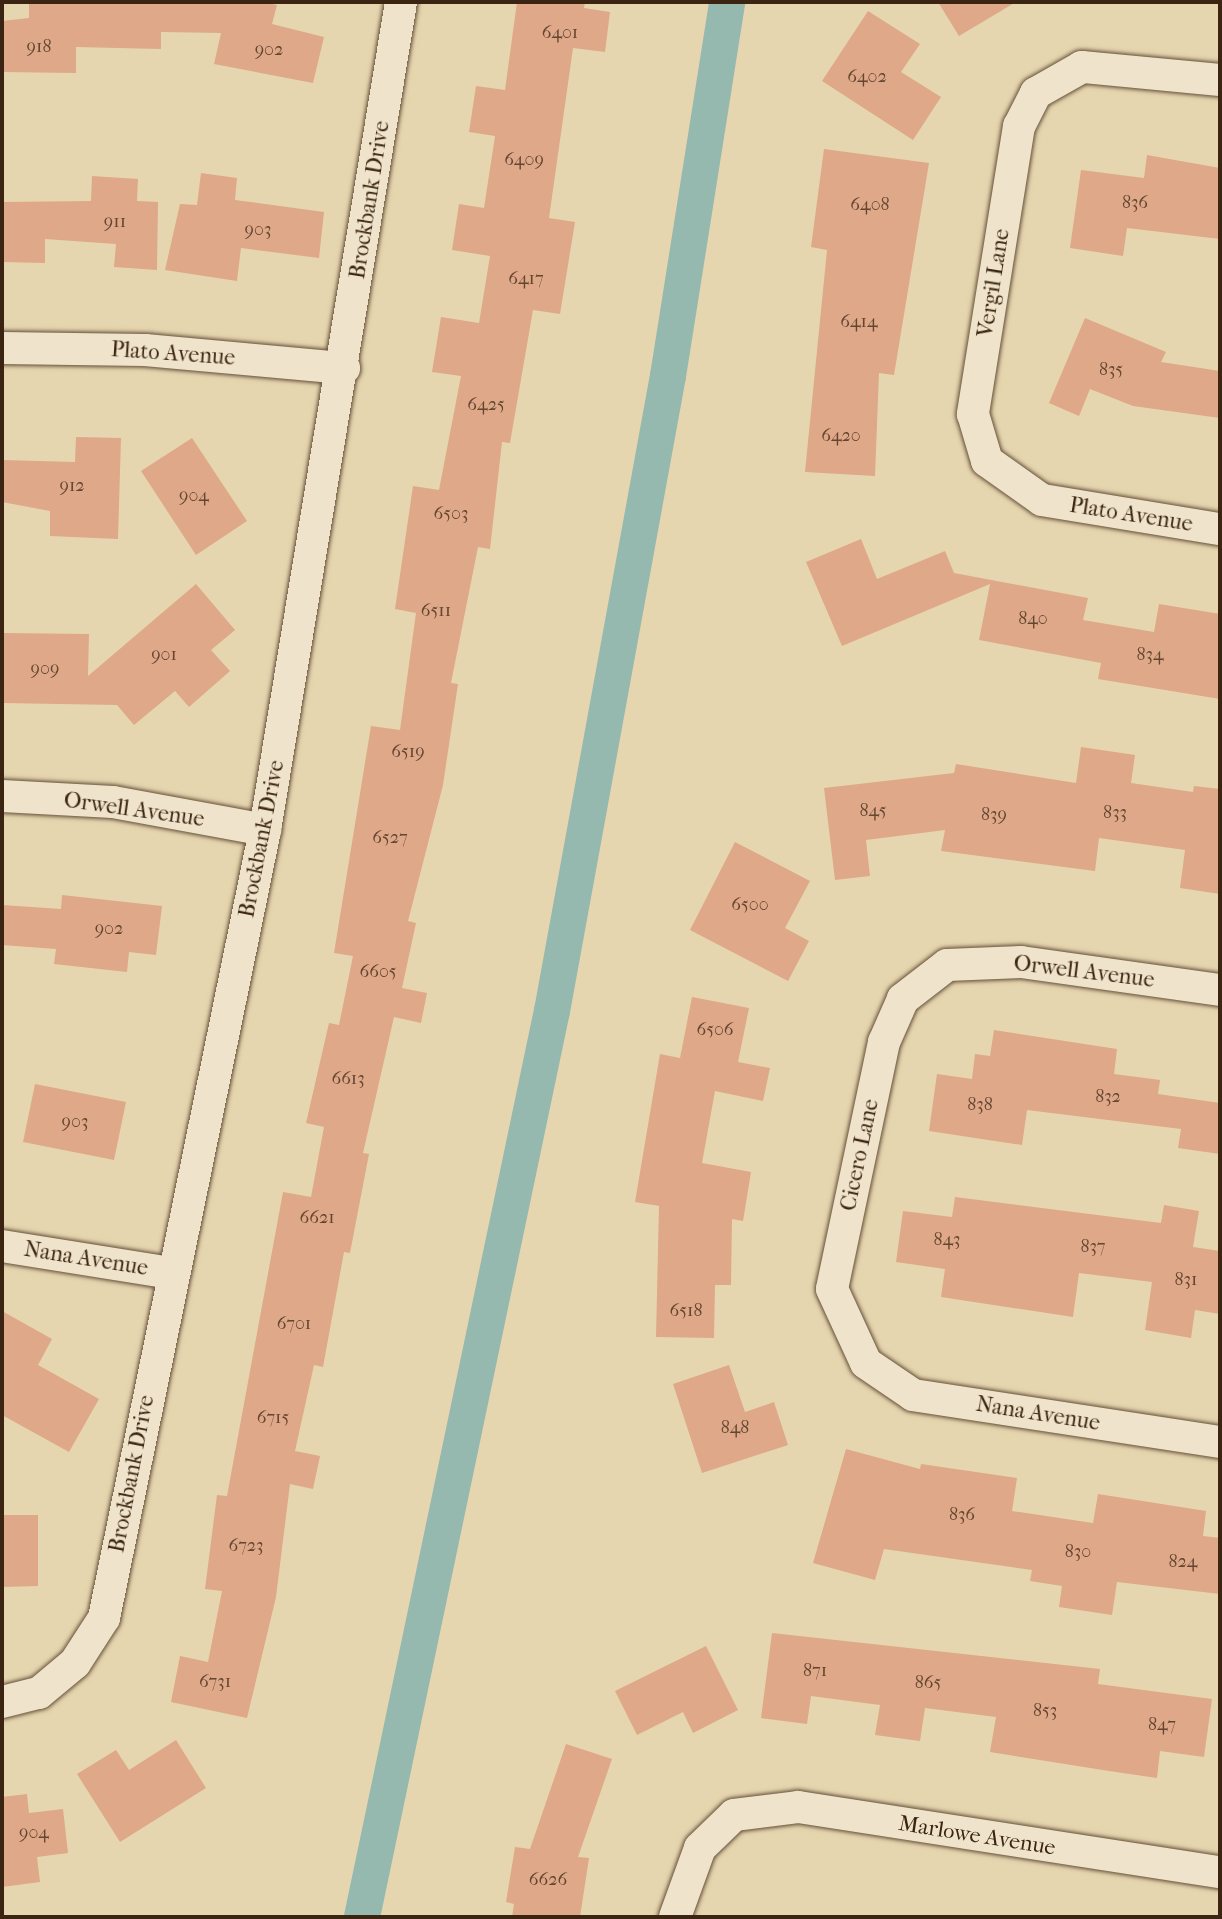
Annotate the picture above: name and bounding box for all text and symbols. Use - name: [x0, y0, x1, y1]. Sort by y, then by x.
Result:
- house number: 6401: [542, 22, 578, 44]
- house number: 918: [27, 36, 51, 58]
- house number: 902: [255, 39, 283, 61]
- house number: 6402: [847, 66, 887, 88]
- street label: Brockbank Drive: [344, 119, 396, 281]
- house number: 6409: [504, 149, 544, 171]
- house number: 836: [1122, 192, 1148, 214]
- house number: 6408: [850, 194, 890, 216]
- house number: 911: [104, 211, 126, 233]
- house number: 903: [245, 219, 271, 241]
- street label: Vergil Lane: [972, 227, 1016, 339]
- house number: 6417: [508, 268, 544, 290]
- house number: 6414: [840, 311, 878, 333]
- street label: Plato Avenue: [110, 336, 236, 372]
- house number: 835: [1099, 359, 1123, 381]
- house number: 6425: [467, 394, 505, 416]
- house number: 6420: [821, 425, 861, 447]
- house number: 912: [59, 475, 85, 497]
- house number: 904: [179, 485, 209, 507]
- street label: Plato Avenue: [1068, 492, 1194, 538]
- house number: 6503: [434, 503, 468, 525]
- house number: 6511: [421, 600, 451, 622]
- house number: 840: [1018, 608, 1048, 630]
- house number: 901: [151, 644, 177, 666]
- house number: 834: [1136, 644, 1164, 666]
- house number: 909: [31, 658, 59, 680]
- house number: 6519: [391, 741, 425, 763]
- street label: Brockbank Drive: [234, 758, 290, 920]
- street label: Orwell Avenue: [62, 787, 206, 833]
- house number: 845: [860, 800, 886, 822]
- house number: 833: [1103, 802, 1127, 824]
- house number: 839: [981, 804, 1007, 826]
- house number: 6527: [372, 827, 408, 849]
- house number: 6500: [731, 894, 769, 916]
- house number: 902: [95, 918, 123, 940]
- street label: Orwell Avenue: [1012, 950, 1156, 994]
- house number: 6605: [359, 961, 397, 983]
- house number: 6506: [696, 1019, 734, 1041]
- house number: 6613: [331, 1068, 365, 1090]
- house number: 832: [1095, 1086, 1121, 1108]
- house number: 838: [967, 1094, 993, 1116]
- street label: Cicero Lane: [835, 1097, 885, 1213]
- house number: 903: [62, 1111, 88, 1133]
- house number: 6621: [299, 1207, 335, 1229]
- house number: 843: [934, 1229, 960, 1251]
- street label: Nana Avenue: [22, 1236, 150, 1282]
- house number: 837: [1080, 1236, 1106, 1258]
- house number: 831: [1175, 1269, 1197, 1291]
- house number: 6518: [670, 1300, 702, 1322]
- house number: 6701: [277, 1313, 311, 1335]
- street label: Nana Avenue: [974, 1391, 1102, 1437]
- street label: Brockbank Drive: [104, 1393, 160, 1555]
- house number: 6715: [257, 1407, 289, 1429]
- house number: 848: [721, 1417, 749, 1439]
- house number: 836: [949, 1504, 975, 1526]
- house number: 6723: [229, 1535, 263, 1557]
- house number: 830: [1065, 1541, 1091, 1563]
- house number: 824: [1169, 1551, 1197, 1573]
- house number: 871: [803, 1660, 827, 1682]
- house number: 6731: [199, 1671, 231, 1693]
- house number: 865: [915, 1672, 941, 1694]
- house number: 853: [1033, 1700, 1057, 1722]
- house number: 847: [1148, 1714, 1176, 1736]
- street label: Marlowe Avenue: [897, 1811, 1057, 1861]
- house number: 904: [19, 1822, 49, 1844]
- house number: 6626: [529, 1869, 567, 1891]

